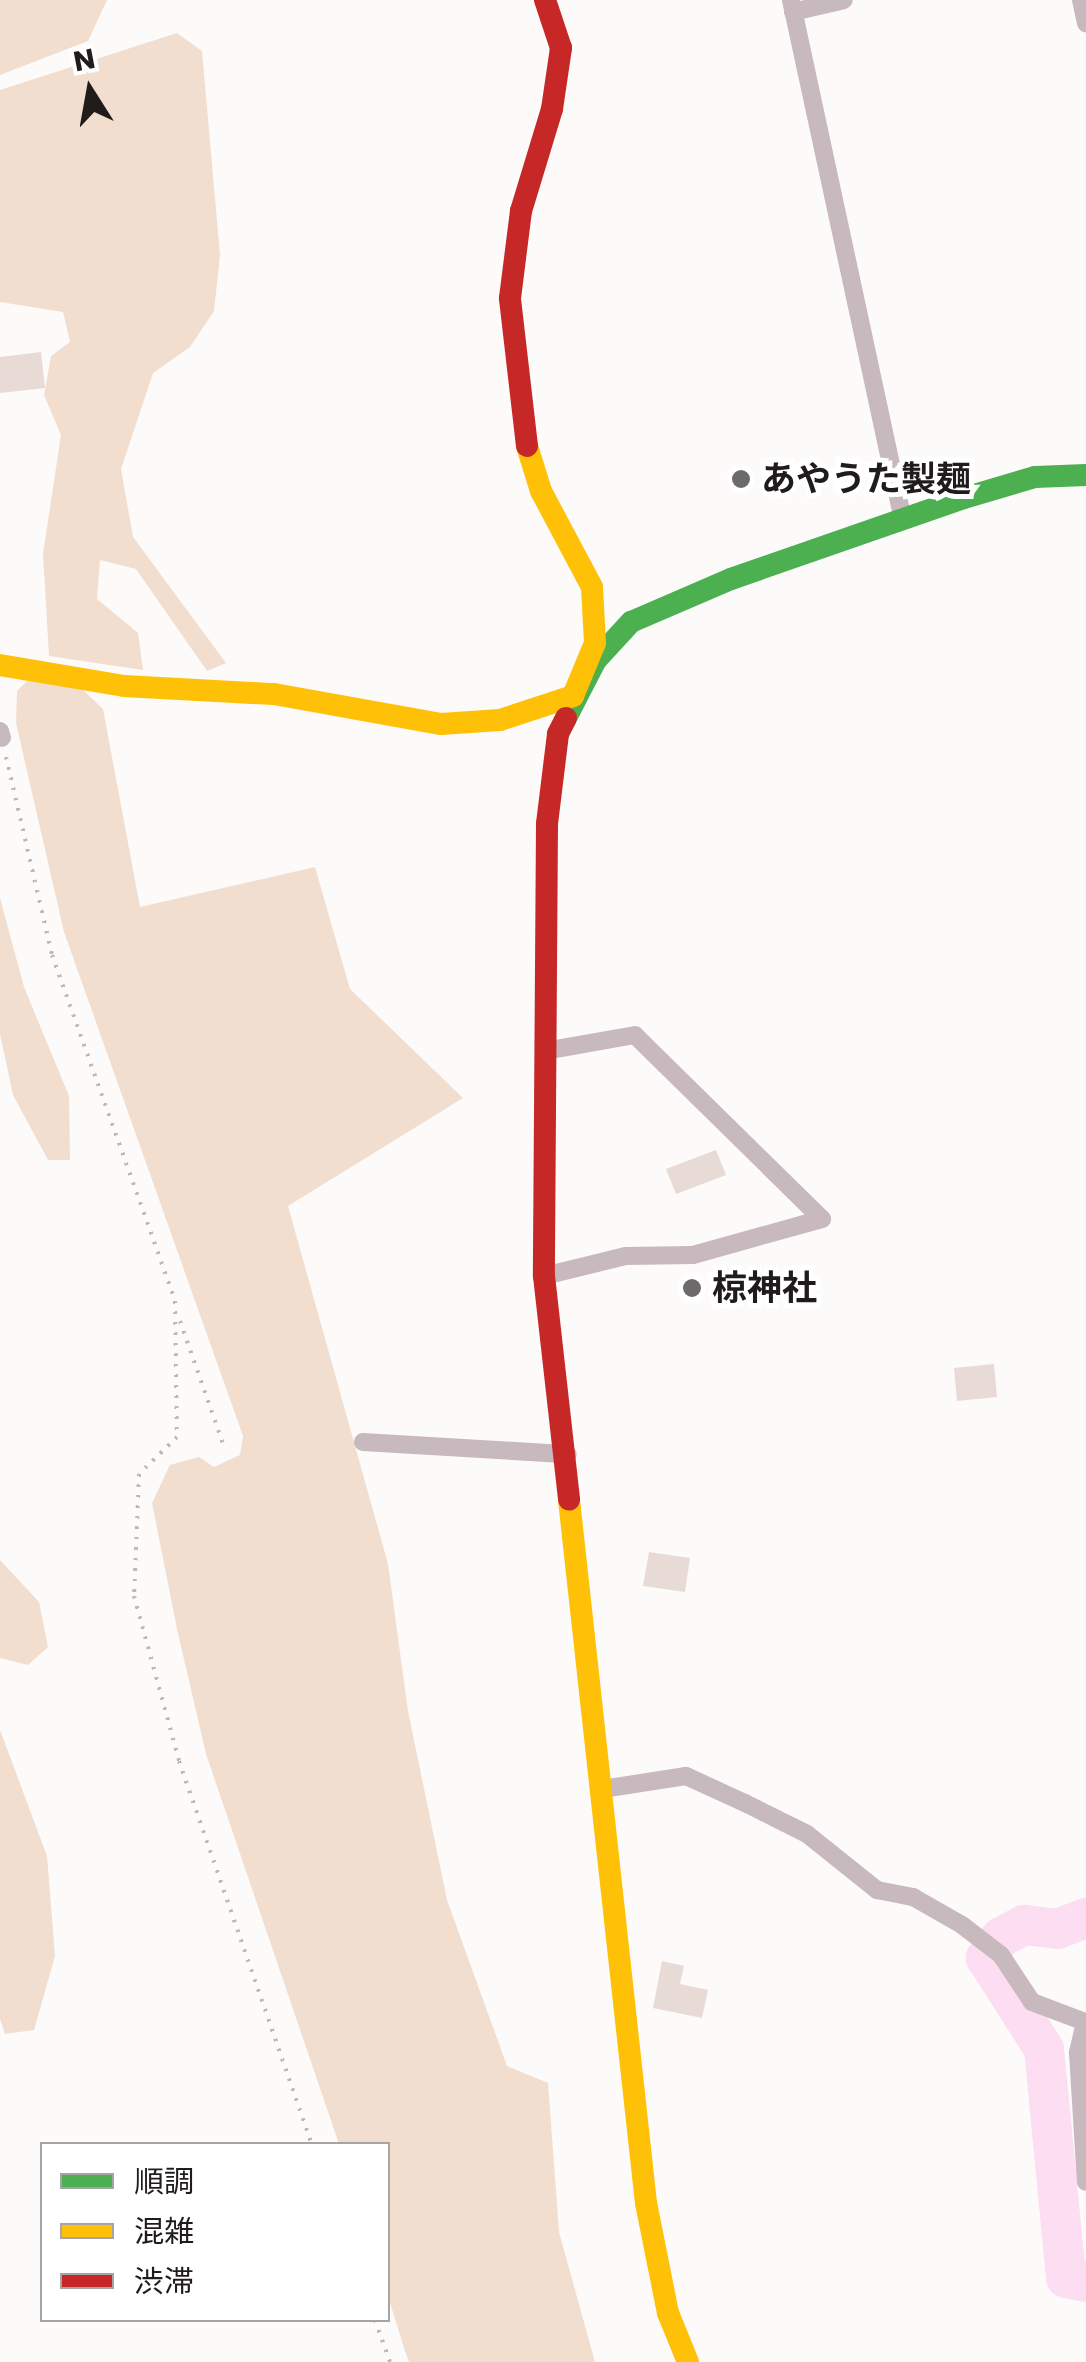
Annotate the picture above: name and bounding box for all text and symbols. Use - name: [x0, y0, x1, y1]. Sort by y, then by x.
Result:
- text: N: [70, 39, 98, 81]
- north arrow: [40, 40, 140, 140]
- place label: あやうた製麺: [761, 458, 971, 500]
- marker: あやうた製麺: [730, 468, 752, 490]
- place label: 椋神社: [712, 1267, 817, 1309]
- marker: 椋神社: [681, 1277, 703, 1299]
- legend: [40, 2142, 390, 2322]
- text: 順調: [134, 2160, 194, 2203]
- text: 混雑: [134, 2210, 194, 2253]
- text: 渋滞: [134, 2260, 194, 2303]

